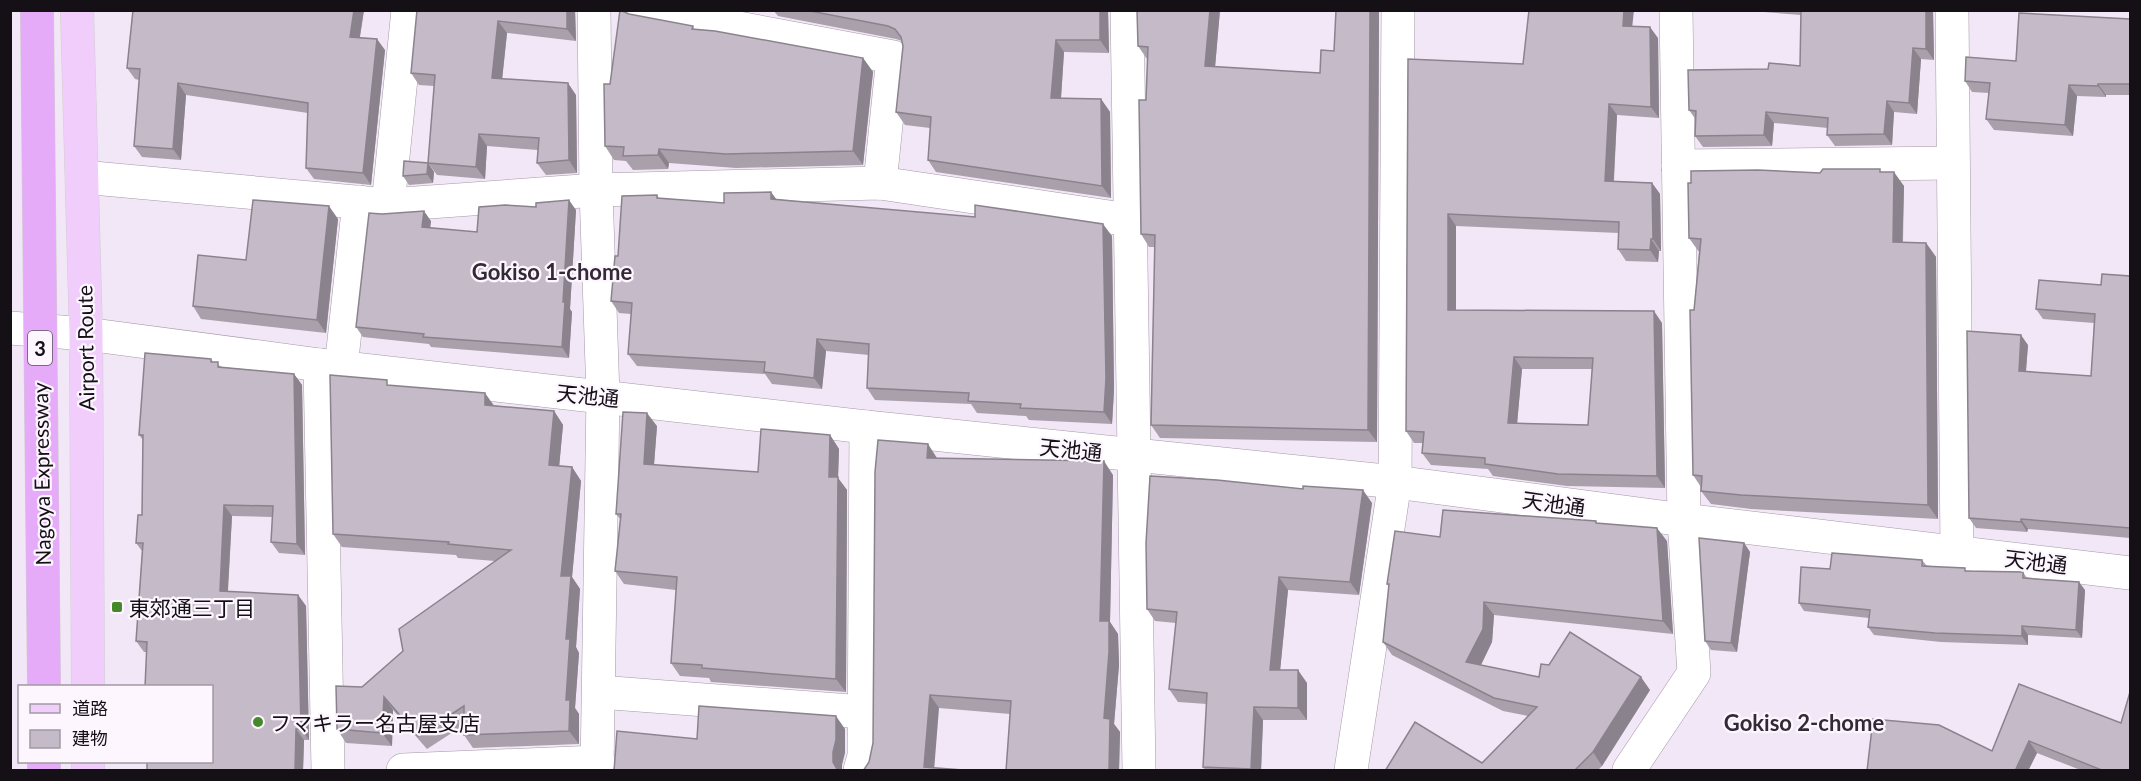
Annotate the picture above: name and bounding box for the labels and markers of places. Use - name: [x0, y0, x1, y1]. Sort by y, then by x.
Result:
- place label: 東郊通三丁目: [129, 595, 255, 620]
- marker: 東郊通三丁目: [110, 600, 124, 614]
- place label: フマキラー名古屋支店: [270, 710, 480, 735]
- marker: フマキラー名古屋支店: [251, 715, 265, 729]

